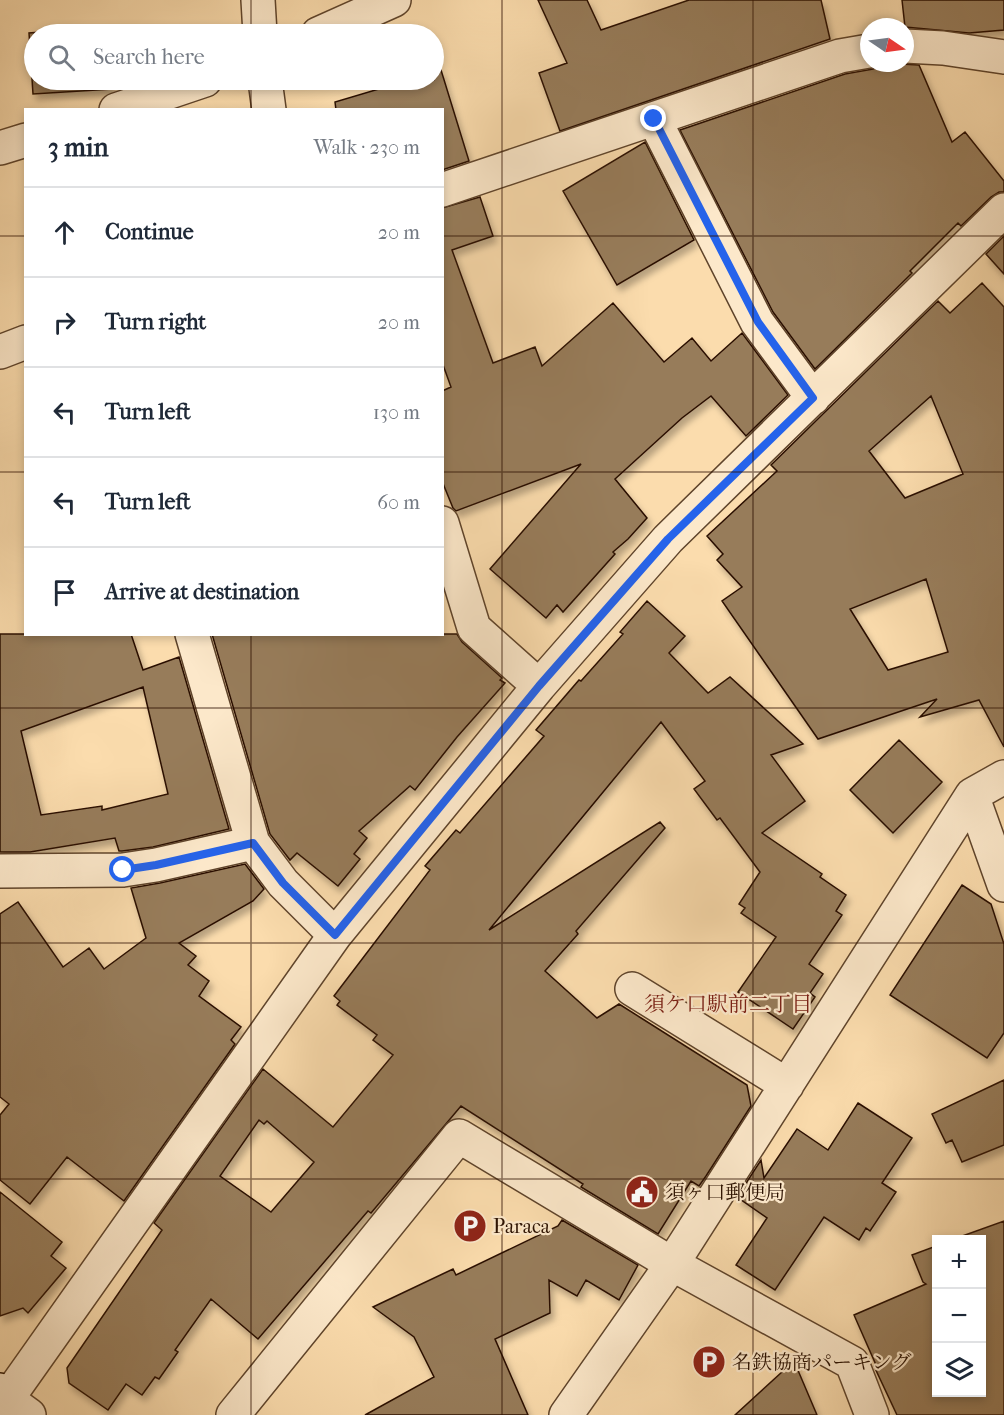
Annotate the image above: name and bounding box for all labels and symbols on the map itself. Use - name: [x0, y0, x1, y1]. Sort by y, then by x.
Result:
- north arrow: [860, 18, 914, 72]
- route end: [640, 105, 666, 131]
- route start: [109, 856, 135, 882]
- district label: 須ケ口駅前二丁目: [644, 992, 812, 1016]
- public building icon: 須ヶ口郵便局: [624, 1174, 660, 1210]
- place label: 須ヶ口郵便局: [665, 1181, 785, 1204]
- parking icon: Paraca: [452, 1208, 488, 1244]
- place label: Paraca: [493, 1215, 551, 1238]
- parking icon: 名鉄協商パーキング: [691, 1344, 727, 1380]
- place label: 名鉄協商パーキング: [732, 1351, 911, 1374]

